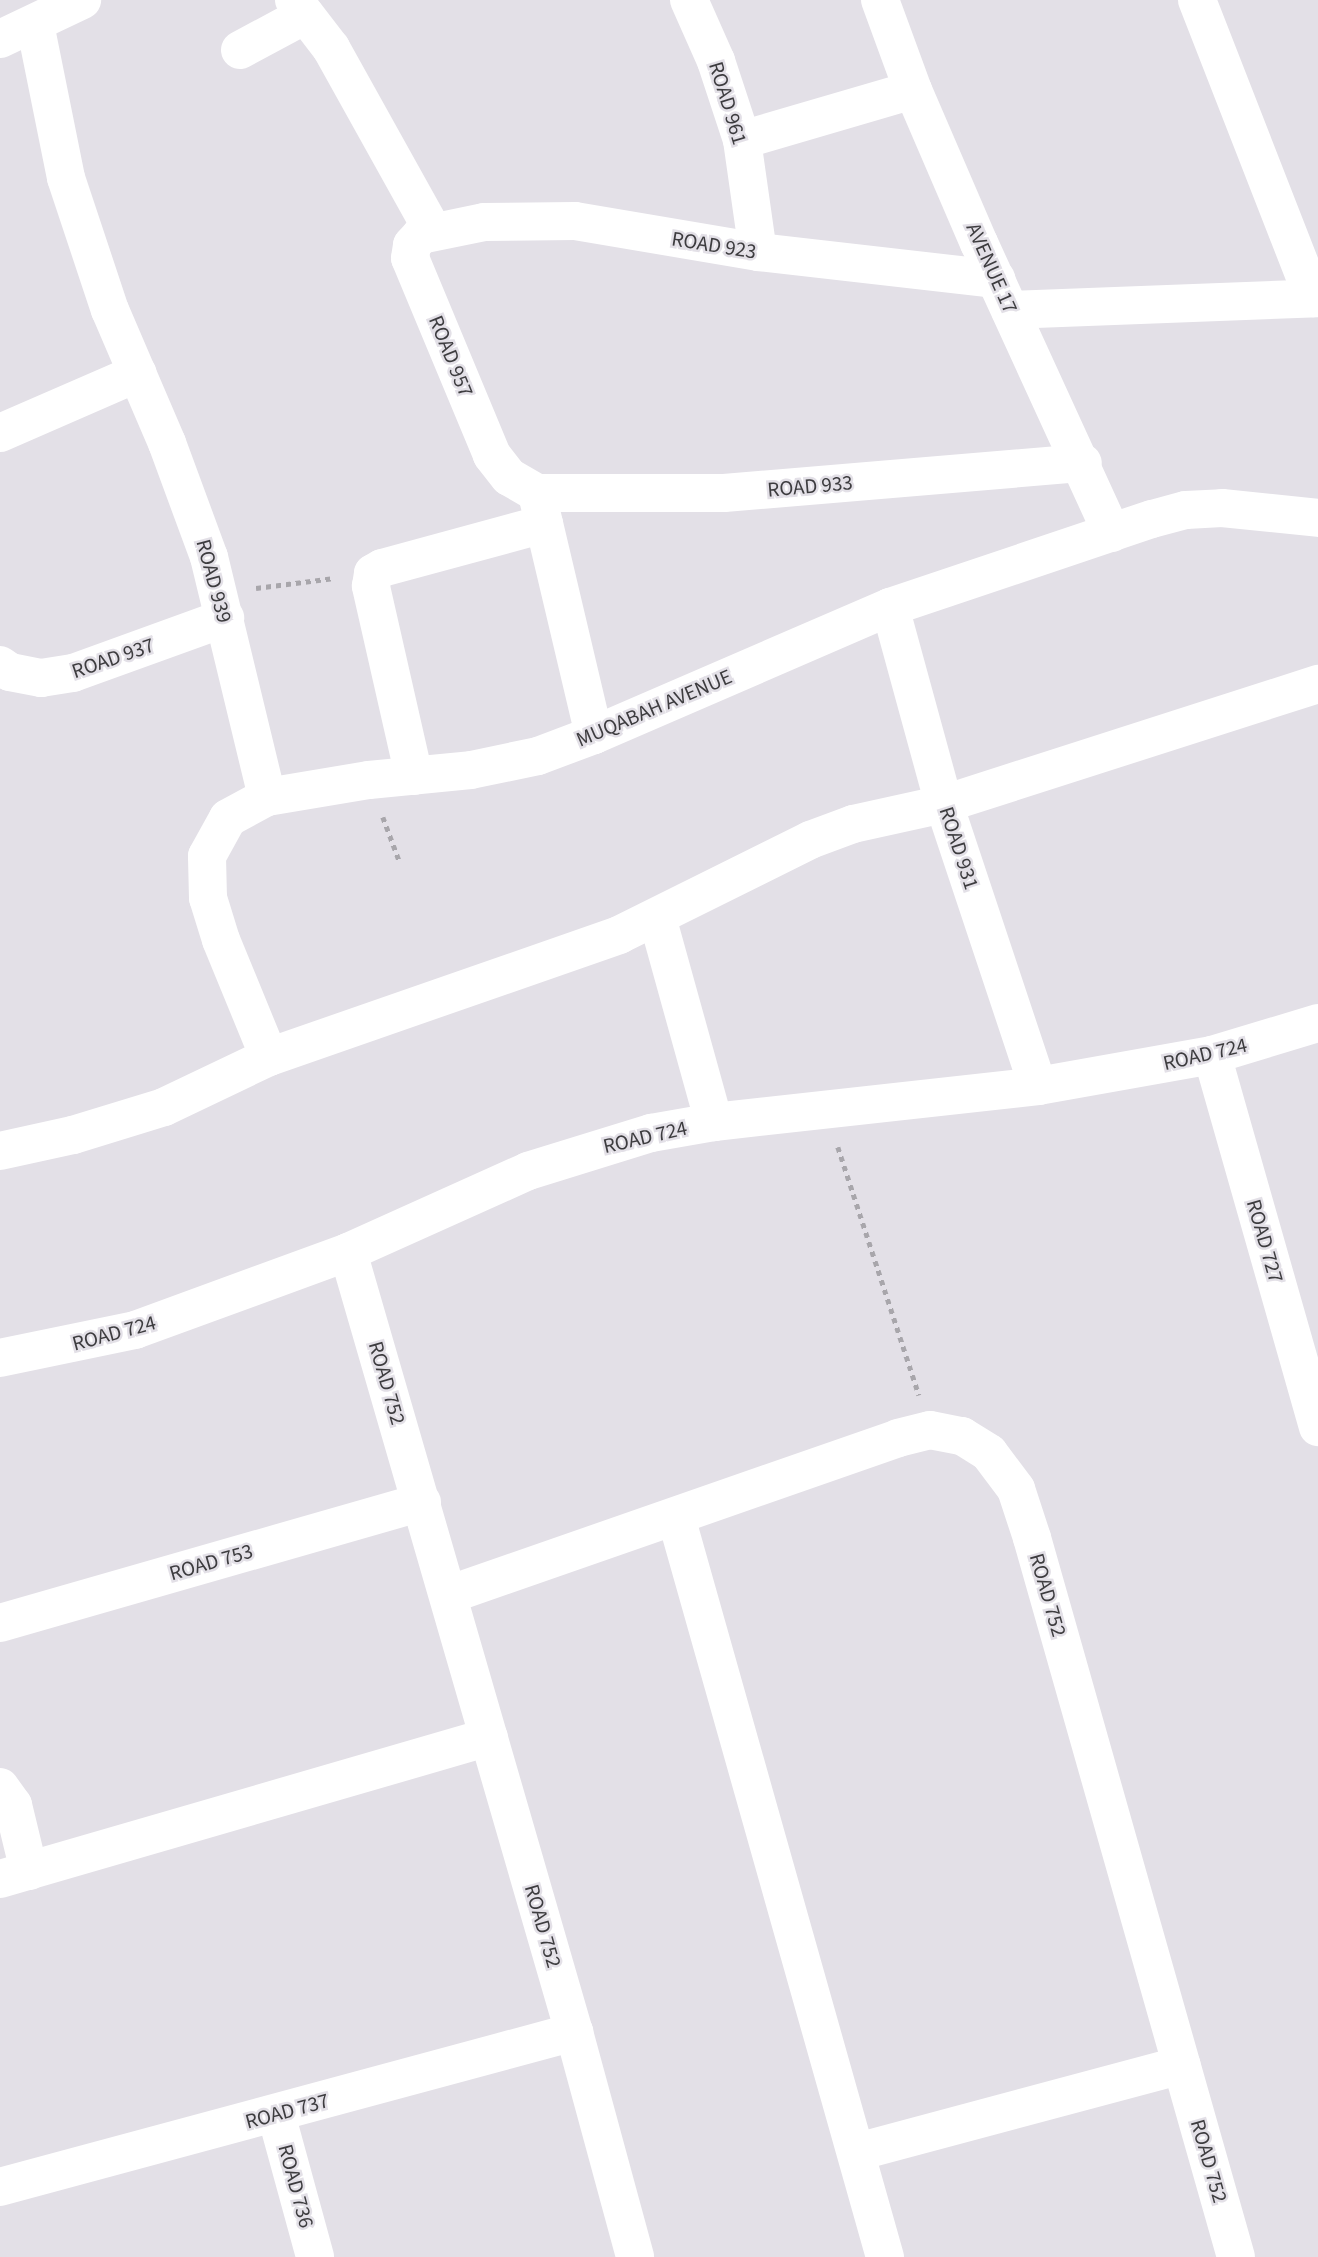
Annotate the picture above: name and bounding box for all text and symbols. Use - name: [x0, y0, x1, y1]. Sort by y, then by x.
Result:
- street label: ROAD 961: [703, 58, 753, 148]
- street label: AVENUE 17: [961, 219, 1023, 317]
- street label: ROAD 923: [670, 226, 758, 264]
- street label: ROAD 957: [423, 312, 479, 400]
- street label: ROAD 933: [766, 470, 854, 502]
- street label: ROAD 939: [191, 536, 237, 626]
- street label: ROAD 937: [68, 632, 158, 684]
- street label: MUQABAH AVENUE: [572, 664, 736, 752]
- street label: ROAD 931: [934, 803, 984, 893]
- street label: ROAD 724: [1161, 1032, 1249, 1076]
- street label: ROAD 724: [601, 1115, 689, 1159]
- street label: ROAD 727: [1241, 1196, 1289, 1286]
- street label: ROAD 724: [69, 1310, 159, 1356]
- street label: ROAD 752: [363, 1338, 411, 1428]
- street label: ROAD 753: [166, 1538, 256, 1586]
- street label: ROAD 752: [1024, 1550, 1072, 1640]
- street label: ROAD 752: [519, 1881, 567, 1971]
- street label: ROAD 737: [242, 2088, 332, 2134]
- street label: ROAD 752: [1185, 2116, 1233, 2206]
- street label: ROAD 736: [273, 2141, 319, 2231]

